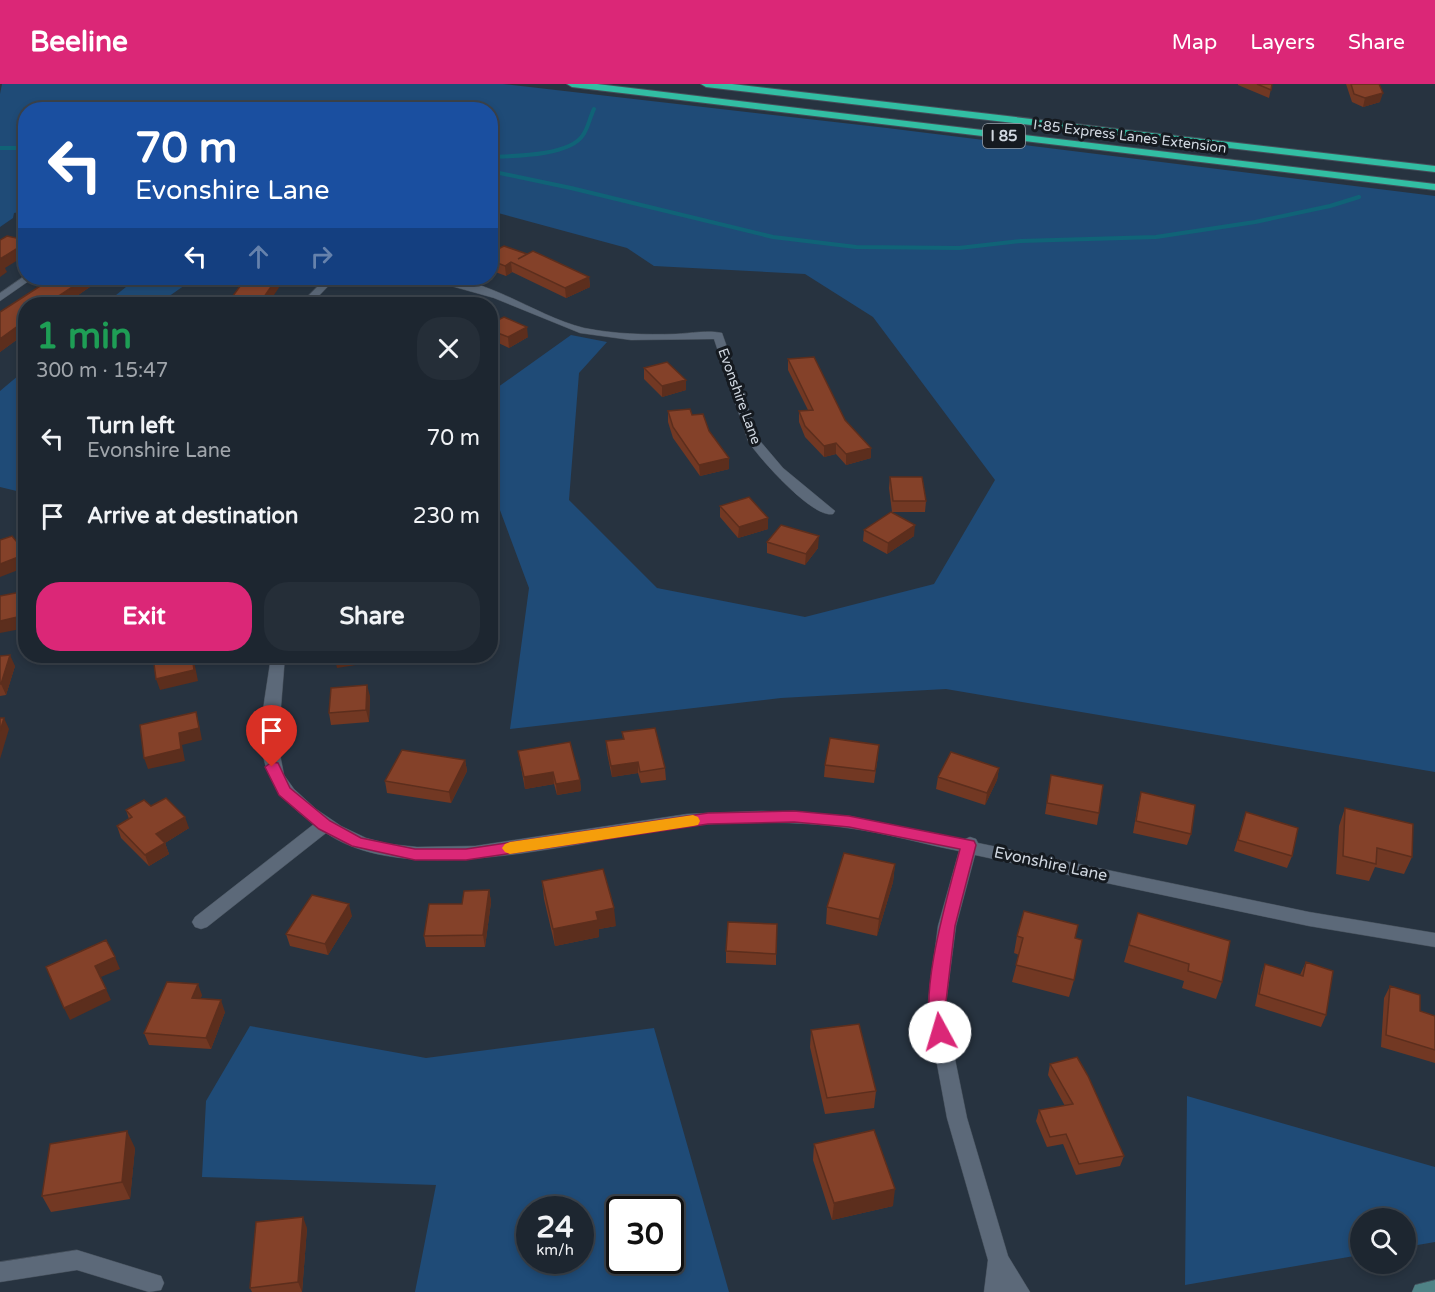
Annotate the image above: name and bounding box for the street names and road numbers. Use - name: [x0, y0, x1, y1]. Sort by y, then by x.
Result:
- street label: I-85 Express Lanes Extension: [1032, 116, 1228, 157]
- road number: I 85: [983, 124, 1025, 148]
- street label: Evonshire Lane: [714, 346, 765, 447]
- street label: Evonshire Lane: [992, 842, 1109, 886]

